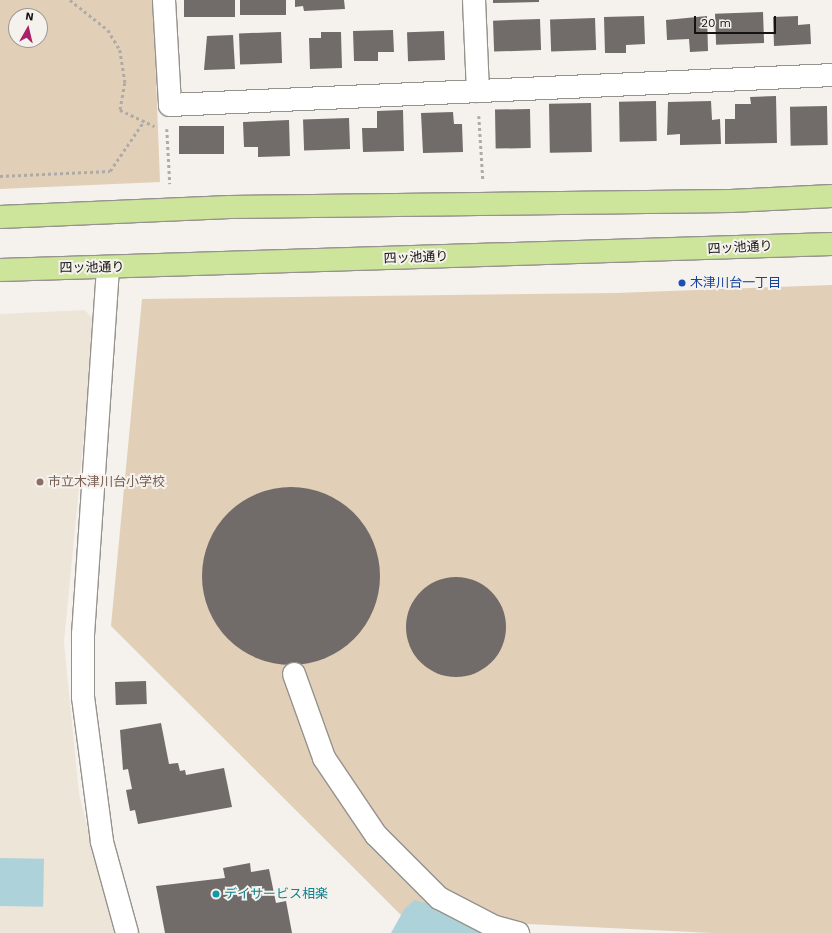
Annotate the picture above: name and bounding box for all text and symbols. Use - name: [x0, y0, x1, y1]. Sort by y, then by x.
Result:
- north arrow: [8, 8, 48, 48]
- scale bar: [696, 8, 778, 34]
- text: N: [25, 10, 35, 24]
- text: 20 m: [701, 16, 731, 30]
- street label: 四ッ池通り: [707, 239, 773, 257]
- street label: 四ッ池通り: [383, 249, 449, 267]
- street label: 四ッ池通り: [59, 260, 125, 276]
- place label: 木津川台一丁目: [690, 275, 781, 291]
- marker: 木津川台一丁目: [677, 278, 687, 288]
- place label: 市立木津川台小学校: [48, 474, 165, 490]
- marker: 市立木津川台小学校: [35, 477, 45, 487]
- place label: デイサービス相楽: [224, 886, 328, 902]
- marker: デイサービス相楽: [211, 889, 221, 899]

